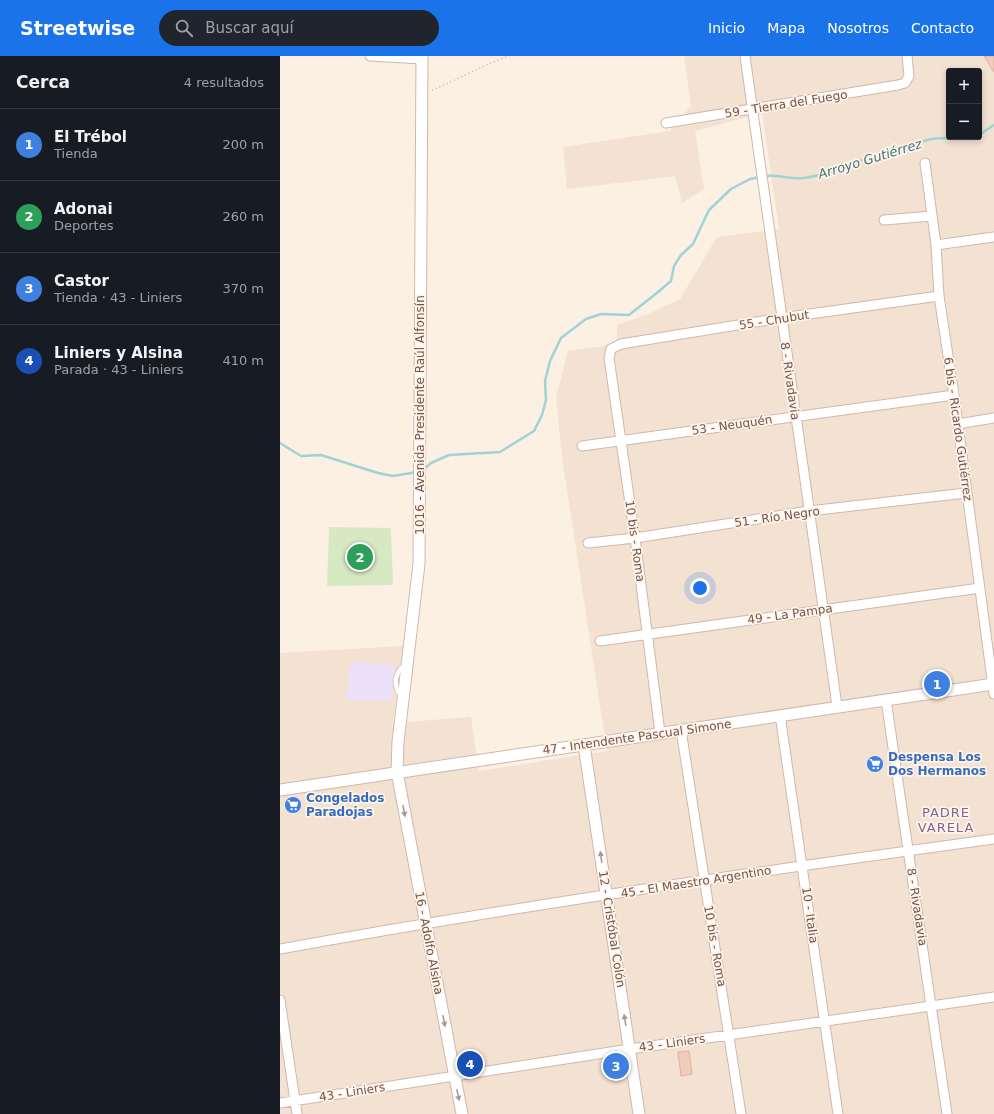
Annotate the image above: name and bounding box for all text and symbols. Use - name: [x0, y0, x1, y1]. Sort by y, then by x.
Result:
- search box: [159, 10, 439, 46]
- text: Streetwise: [20, 17, 135, 39]
- icon: search: [173, 17, 195, 39]
- text: Buscar aquí: [205, 19, 294, 37]
- text: Inicio: [708, 20, 745, 36]
- text: Mapa: [767, 20, 805, 36]
- text: Nosotros: [827, 20, 889, 36]
- text: Contacto: [911, 20, 974, 36]
- map controls: [946, 68, 982, 140]
- button: +: [946, 68, 982, 104]
- text: Cerca: [16, 72, 70, 92]
- text: 4 resultados: [184, 75, 264, 90]
- street label: 59 - Tierra del Fuego: [724, 87, 848, 121]
- button: −: [946, 104, 982, 140]
- text: El Trébol: [54, 128, 127, 146]
- water label: Arroyo Gutiérrez: [815, 136, 925, 182]
- text: 1: [24, 137, 34, 152]
- text: 200 m: [222, 137, 264, 152]
- text: Tienda: [54, 146, 98, 161]
- text: Adonai: [54, 200, 113, 218]
- text: 2: [24, 209, 34, 224]
- text: 260 m: [222, 209, 264, 224]
- text: Deportes: [54, 218, 113, 233]
- text: Castor: [54, 272, 109, 290]
- text: 3: [24, 281, 34, 296]
- text: 370 m: [222, 281, 264, 296]
- text: Tienda · 43 - Liniers: [54, 290, 182, 305]
- street label: 1016 - Avenida Presidente Raúl Alfonsín: [413, 295, 427, 535]
- street label: 55 - Chubut: [738, 308, 810, 332]
- street label: 8 - Rivadavia: [778, 341, 802, 421]
- text: Liniers y Alsina: [54, 344, 183, 362]
- text: 4: [24, 353, 34, 368]
- text: 410 m: [222, 353, 264, 368]
- street label: 6 bis - Ricardo Gutiérrez: [941, 356, 975, 502]
- text: Parada · 43 - Liniers: [54, 362, 183, 377]
- street label: 53 - Neuquén: [691, 412, 773, 438]
- street label: 10 bis - Roma: [622, 499, 648, 583]
- street label: 51 - Río Negro: [733, 504, 821, 530]
- pin: 2: [347, 542, 373, 572]
- your location: [690, 578, 710, 598]
- street label: 49 - La Pampa: [747, 601, 833, 627]
- pin: 1: [924, 669, 950, 699]
- street label: 47 - Intendente Pascual Simone: [542, 717, 732, 757]
- place label: Despensa Los Dos Hermanos: [888, 750, 986, 778]
- supermarket icon: Despensa Los Dos Hermanos: [865, 754, 885, 774]
- place label: Congelados Paradojas: [306, 791, 385, 819]
- supermarket icon: Congelados Paradojas: [283, 795, 303, 815]
- one-way arrow: [402, 805, 408, 817]
- district label: PADRE VARELA: [918, 805, 974, 835]
- one-way arrow: [598, 851, 604, 863]
- street label: 45 - El Maestro Argentino: [620, 863, 772, 901]
- street label: 8 - Rivadavia: [904, 867, 930, 947]
- street label: 12 - Cristóbal Colón: [596, 869, 628, 989]
- street label: 10 - Italia: [799, 886, 821, 944]
- street label: 16 - Adolfo Alsina: [412, 890, 446, 996]
- street label: 10 bis - Roma: [701, 904, 729, 988]
- one-way arrow: [622, 1014, 628, 1026]
- one-way arrow: [441, 1015, 447, 1027]
- street label: 43 - Liniers: [638, 1031, 706, 1055]
- pin: 4: [457, 1049, 483, 1079]
- pin: 3: [603, 1051, 629, 1081]
- street label: 43 - Liniers: [318, 1080, 386, 1104]
- one-way arrow: [456, 1089, 462, 1101]

